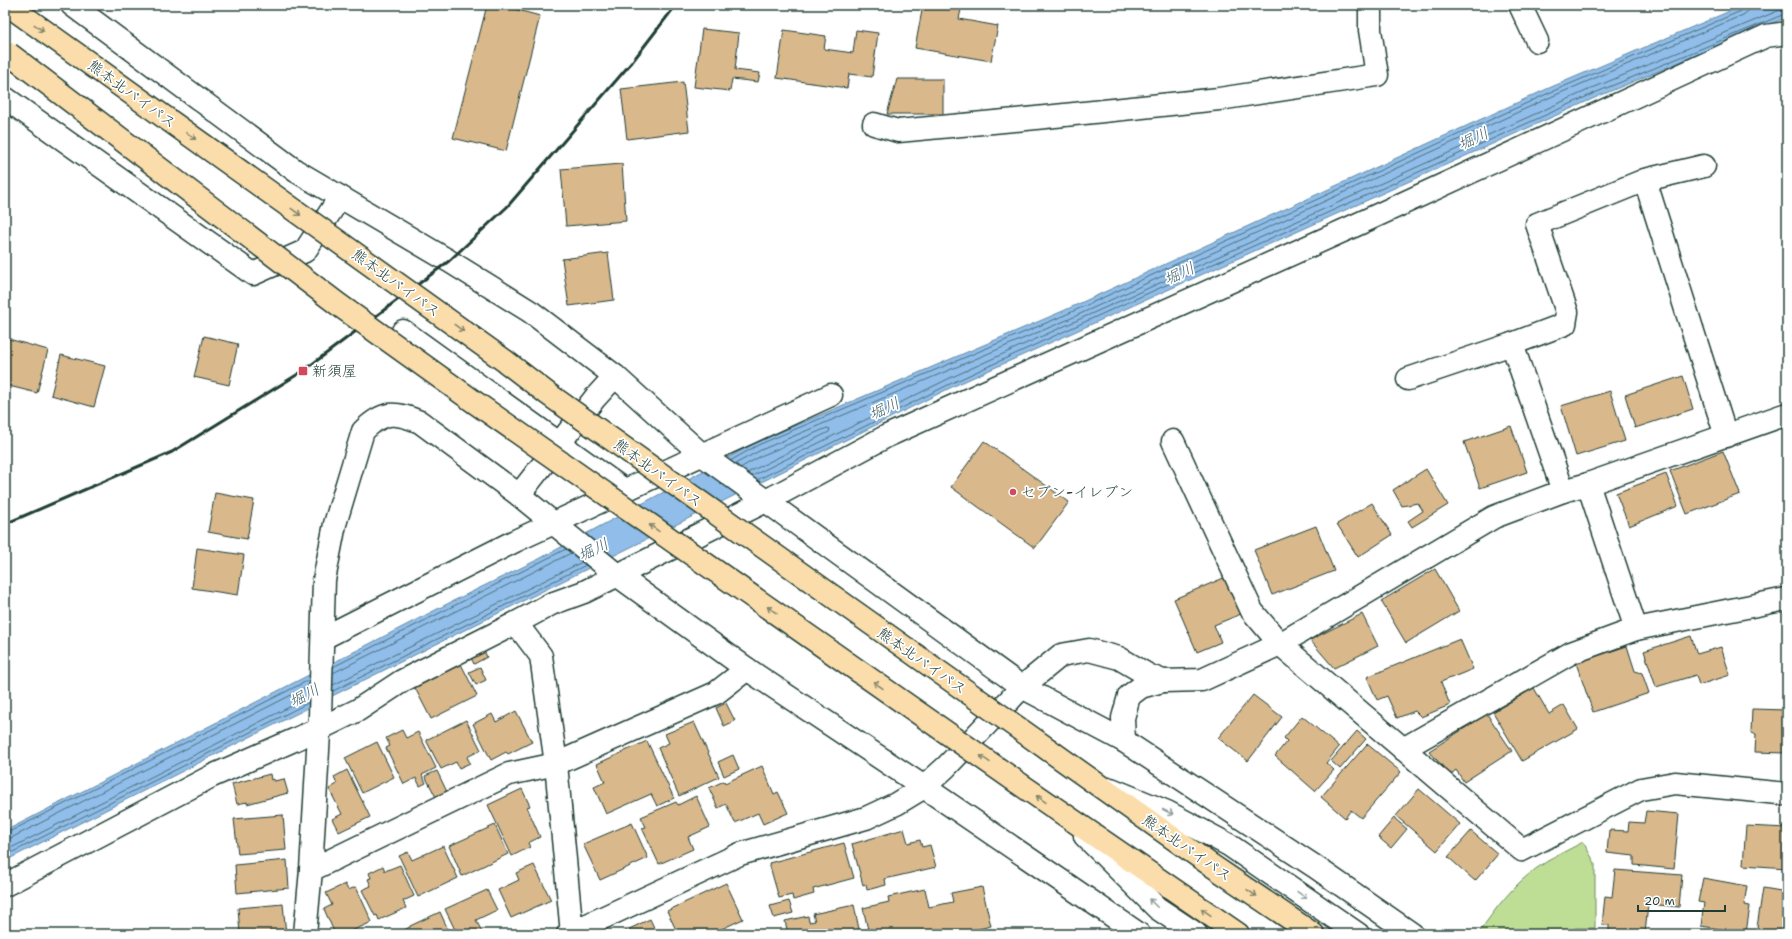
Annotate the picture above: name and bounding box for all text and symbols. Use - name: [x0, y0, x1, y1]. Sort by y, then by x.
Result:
- one-way arrow: [34, 24, 45, 32]
- street label: 熊本北バイパス: [84, 55, 180, 133]
- water label: 堀川: [1454, 122, 1492, 155]
- one-way arrow: [185, 132, 196, 140]
- one-way arrow: [291, 208, 302, 216]
- street label: 熊本北バイパス: [348, 244, 444, 322]
- water label: 堀川: [1160, 257, 1198, 290]
- one-way arrow: [453, 324, 464, 332]
- place label: 新須屋: [312, 361, 357, 381]
- marker: 新須屋: [297, 365, 309, 377]
- water label: 堀川: [865, 392, 903, 425]
- street label: 熊本北バイパス: [610, 434, 706, 512]
- place label: セブン-イレブン: [1021, 482, 1133, 502]
- marker: セブン-イレブン: [1008, 487, 1018, 497]
- one-way arrow: [649, 524, 660, 532]
- water label: 堀川: [574, 533, 612, 566]
- one-way arrow: [767, 606, 778, 614]
- street label: 熊本北バイパス: [873, 623, 971, 699]
- water label: 堀川: [285, 679, 323, 712]
- one-way arrow: [873, 681, 884, 689]
- one-way arrow: [980, 755, 991, 763]
- one-way arrow: [1036, 795, 1047, 803]
- one-way arrow: [1161, 809, 1173, 816]
- street label: 熊本北バイパス: [1138, 810, 1236, 886]
- scale bar: [1638, 887, 1725, 913]
- one-way arrow: [1247, 889, 1258, 897]
- one-way arrow: [1296, 891, 1307, 899]
- text: 20 m: [1644, 893, 1675, 909]
- one-way arrow: [1148, 899, 1158, 908]
- one-way arrow: [1201, 908, 1212, 916]

